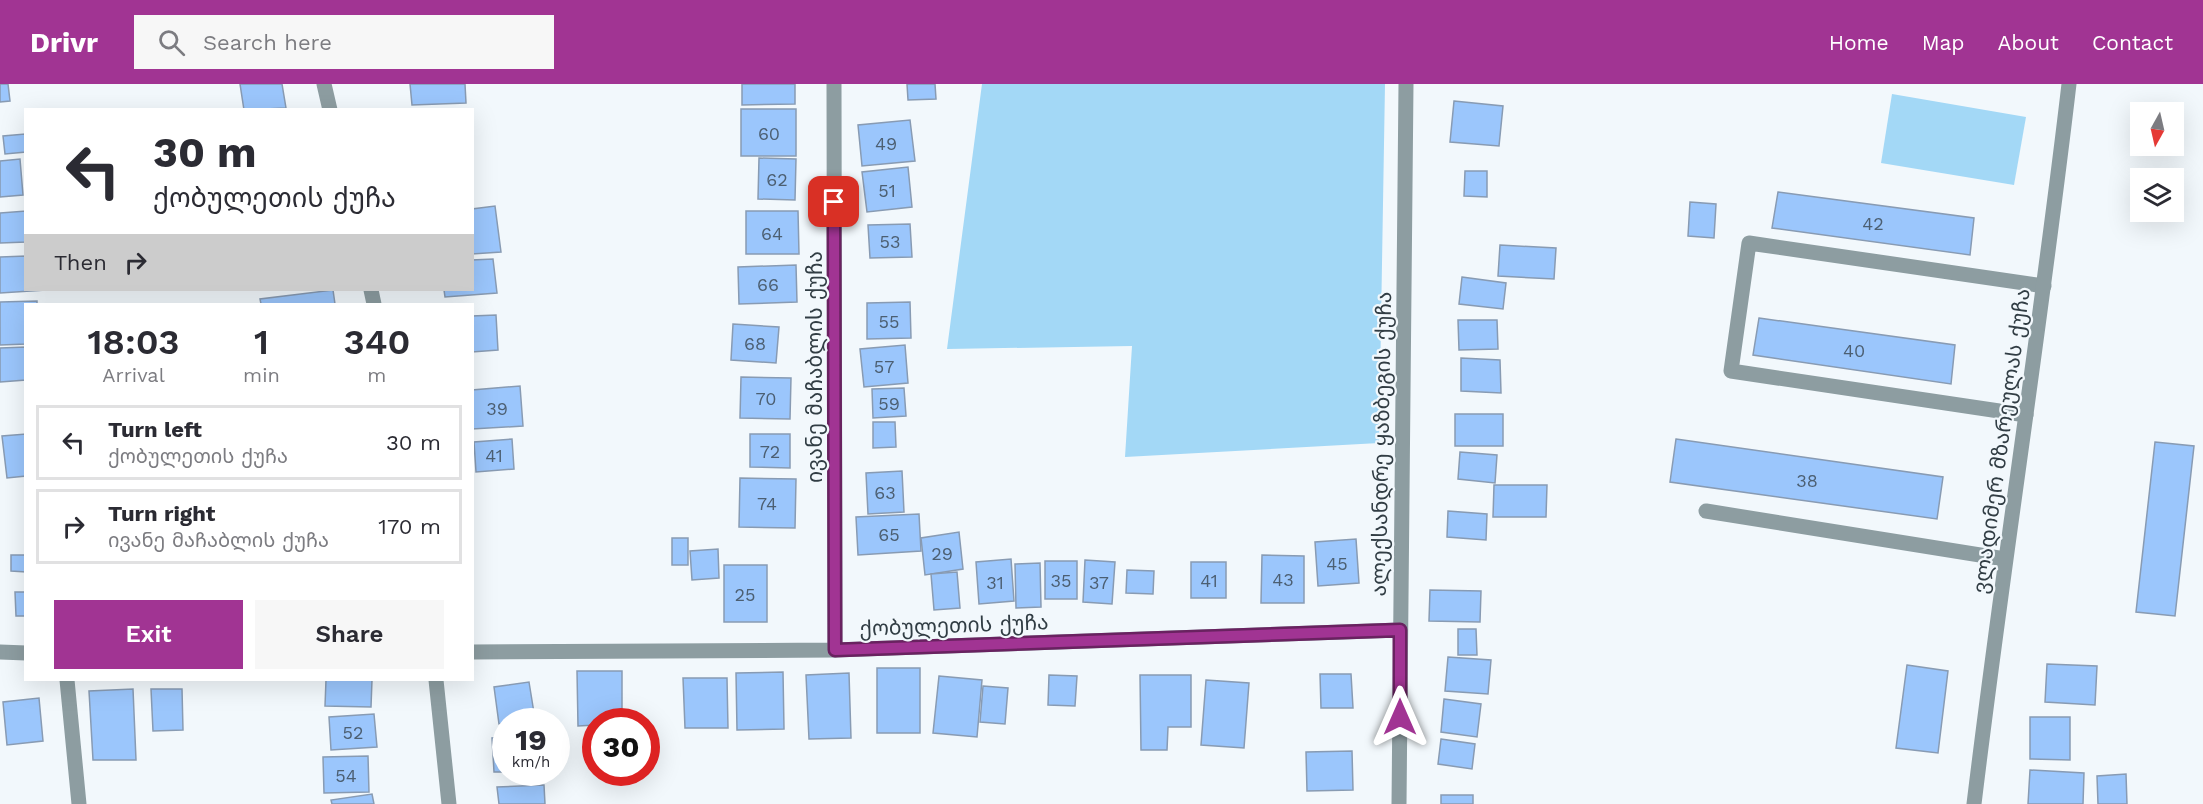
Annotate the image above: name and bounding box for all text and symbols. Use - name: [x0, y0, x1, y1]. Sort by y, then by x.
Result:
- search box: [134, 15, 554, 69]
- text: Drivr: [30, 26, 98, 59]
- icon: search: [155, 26, 188, 59]
- text: Search here: [203, 30, 332, 55]
- text: Home: [1829, 30, 1889, 55]
- text: Map: [1922, 30, 1965, 55]
- text: About: [1998, 30, 2059, 55]
- text: Contact: [2092, 30, 2173, 55]
- north arrow: [2130, 102, 2184, 156]
- map controls: [2130, 102, 2184, 222]
- house number: 60: [758, 123, 780, 144]
- text: 30 m: [153, 128, 257, 177]
- icon: left: [54, 132, 132, 210]
- house number: 49: [875, 133, 897, 154]
- button: layers: [2130, 168, 2184, 222]
- house number: 62: [766, 169, 788, 190]
- pin: [808, 176, 859, 227]
- house number: 51: [878, 180, 896, 201]
- text: ქობულეთის ქუჩა: [153, 182, 396, 214]
- icon: arrive: [817, 185, 850, 218]
- house number: 42: [1862, 213, 1884, 234]
- house number: 64: [761, 223, 783, 244]
- house number: 53: [880, 231, 900, 252]
- icon: right: [119, 246, 152, 279]
- text: Then: [54, 250, 107, 275]
- street label: ივანე მაჩაბლის ქუჩა: [802, 251, 828, 483]
- house number: 66: [757, 274, 779, 295]
- street label: ვლადიმერ მზარეულას ქუჩა: [1967, 287, 2036, 595]
- street label: ალექსანდრე ყაზბეგის ქუჩა: [1366, 291, 1397, 597]
- house number: 55: [879, 311, 899, 332]
- text: 18:03: [88, 321, 179, 363]
- text: 1: [254, 321, 269, 363]
- text: 340: [343, 321, 410, 363]
- house number: 68: [744, 333, 766, 354]
- house number: 40: [1843, 340, 1865, 361]
- house number: 57: [874, 356, 894, 377]
- text: Arrival: [102, 363, 165, 387]
- text: min: [243, 363, 280, 387]
- text: m: [367, 363, 386, 387]
- house number: 70: [756, 388, 776, 409]
- house number: 59: [878, 393, 900, 414]
- house number: 39: [486, 398, 508, 419]
- text: Turn left: [108, 417, 202, 442]
- icon: left: [57, 426, 90, 459]
- text: 30 m: [386, 430, 441, 455]
- house number: 72: [760, 441, 780, 462]
- text: ქობულეთის ქუჩა: [108, 444, 288, 468]
- house number: 41: [485, 445, 503, 466]
- house number: 38: [1796, 470, 1818, 491]
- house number: 63: [874, 482, 896, 503]
- house number: 74: [757, 493, 777, 514]
- text: Turn right: [108, 501, 215, 526]
- icon: right: [57, 510, 90, 543]
- text: 170 m: [378, 514, 441, 539]
- house number: 65: [878, 524, 900, 545]
- text: ივანე მაჩაბლის ქუჩა: [108, 528, 329, 552]
- house number: 29: [931, 543, 953, 564]
- house number: 45: [1326, 553, 1348, 574]
- house number: 43: [1272, 569, 1294, 590]
- house number: 35: [1051, 570, 1071, 591]
- house number: 41: [1200, 570, 1218, 591]
- house number: 31: [986, 572, 1004, 593]
- house number: 37: [1089, 572, 1109, 593]
- house number: 25: [735, 584, 755, 605]
- button: Exit: [54, 600, 243, 669]
- button: Share: [255, 600, 444, 669]
- street label: ქობულეთის ქუჩა: [859, 609, 1049, 642]
- position arrow: [1368, 685, 1432, 749]
- speed limit sign: 30: [582, 708, 660, 786]
- house number: 52: [343, 722, 363, 743]
- text: 19: [515, 722, 547, 757]
- text: km/h: [512, 753, 550, 771]
- house number: 54: [335, 765, 357, 786]

